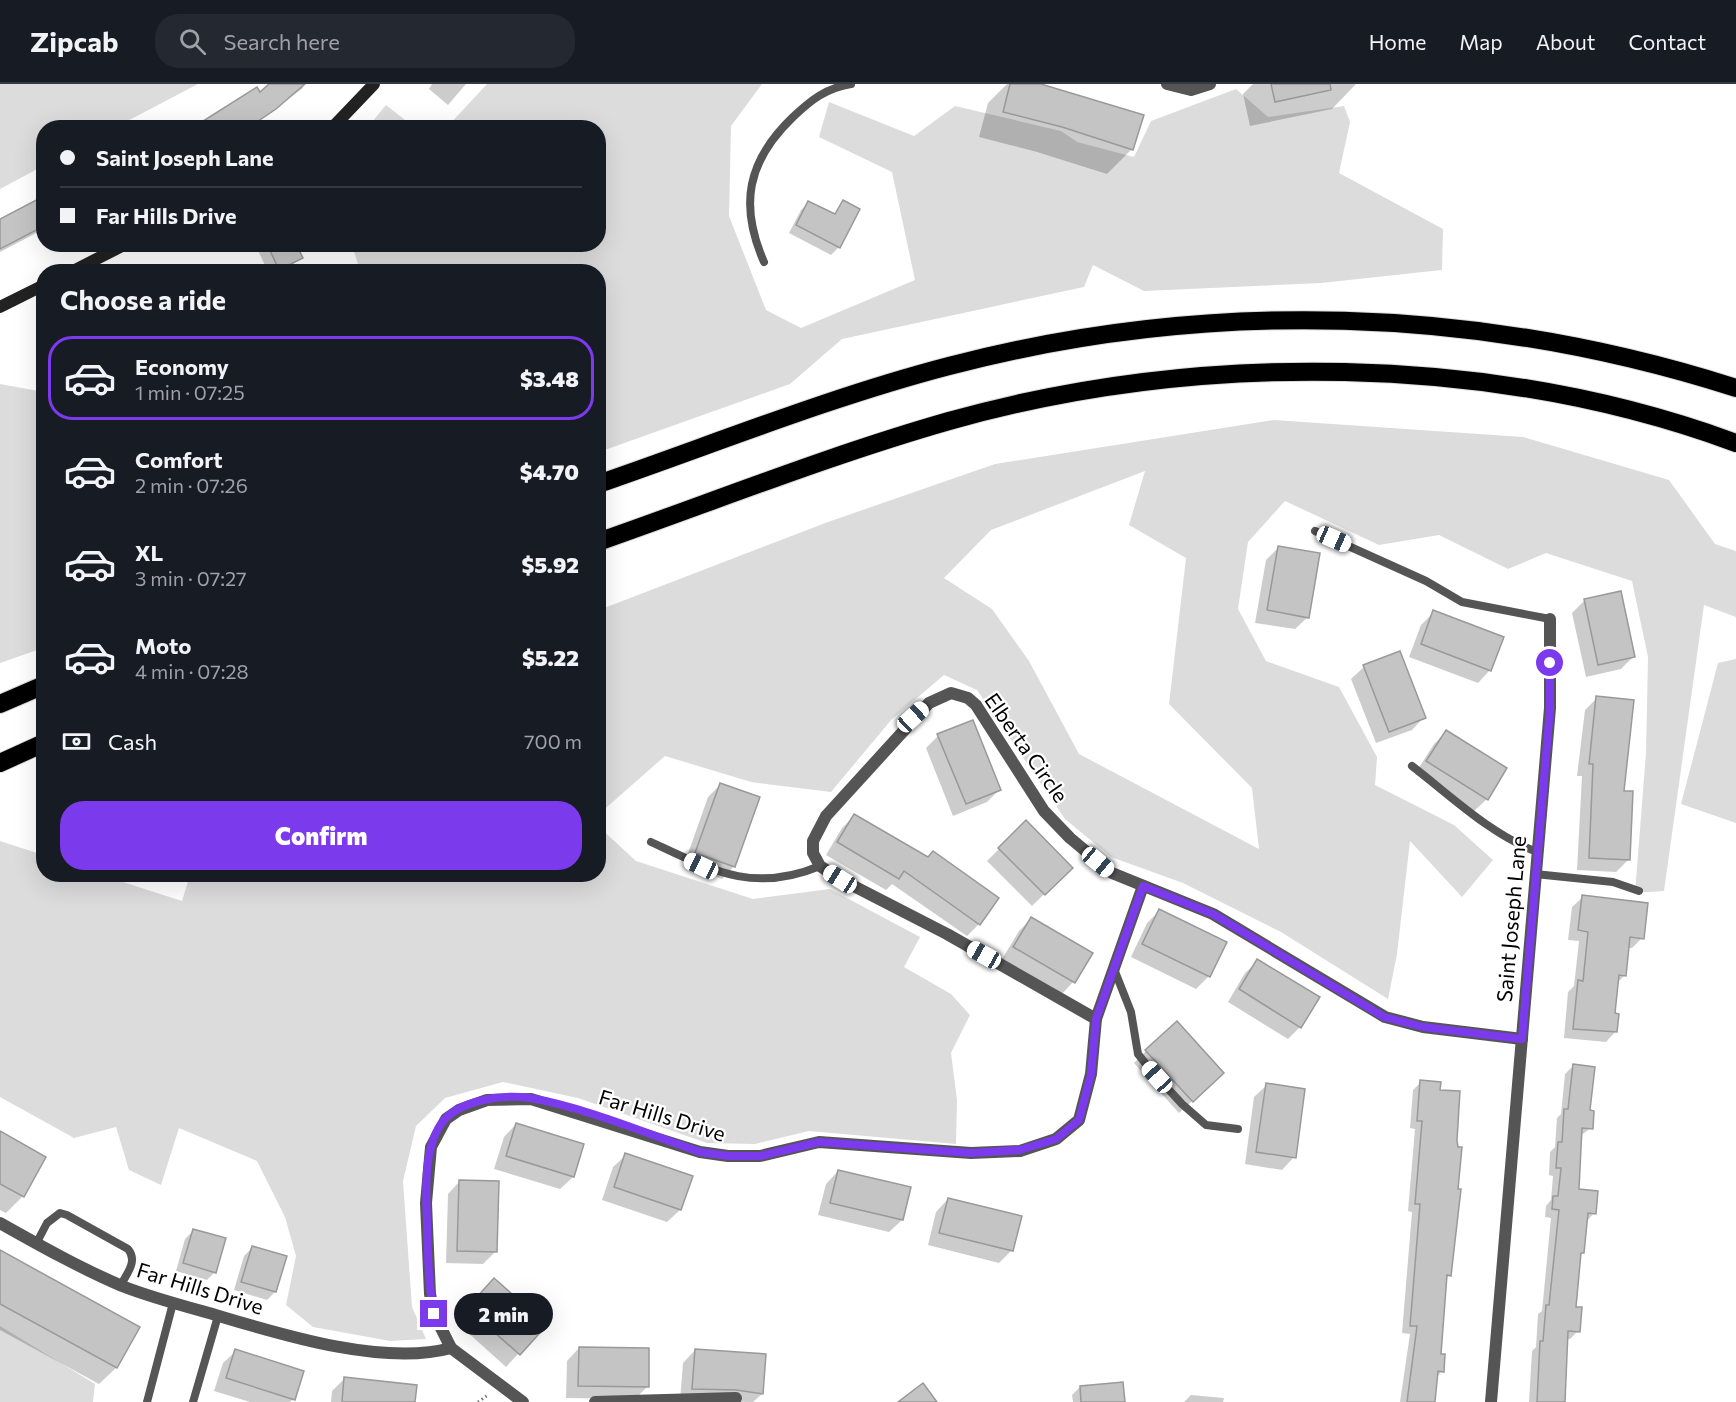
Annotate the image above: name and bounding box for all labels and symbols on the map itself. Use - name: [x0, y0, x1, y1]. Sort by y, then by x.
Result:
- car: [1314, 523, 1354, 555]
- route start: [1536, 649, 1563, 676]
- street label: Elberta Circle: [980, 688, 1074, 807]
- car: [894, 698, 932, 736]
- street label: Saint Joseph Lane: [1491, 835, 1530, 1003]
- car: [1078, 844, 1118, 880]
- car: [681, 850, 721, 882]
- car: [820, 862, 860, 896]
- car: [964, 938, 1004, 972]
- car: [1138, 1058, 1176, 1096]
- street label: Far Hills Drive: [596, 1083, 729, 1146]
- street label: Far Hills Drive: [134, 1256, 267, 1319]
- callout: 2 min: [455, 1293, 554, 1335]
- route end: [420, 1300, 447, 1327]

